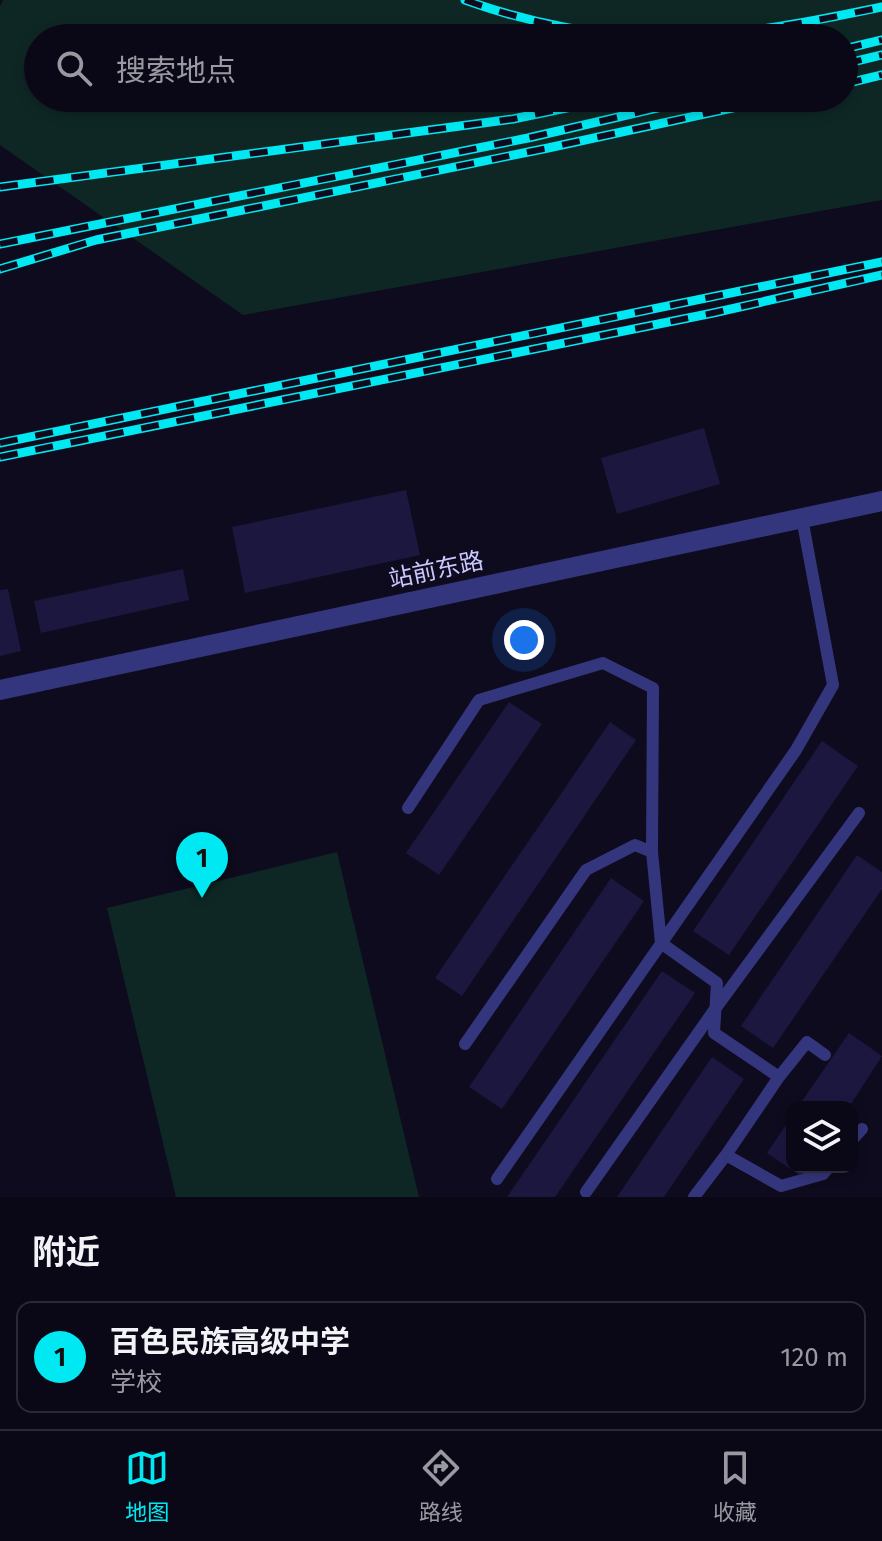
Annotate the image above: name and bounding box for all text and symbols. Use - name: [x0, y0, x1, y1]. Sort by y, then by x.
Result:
- search box: [24, 24, 858, 112]
- icon: search: [52, 46, 96, 90]
- text: 搜索地点: [116, 53, 236, 89]
- street label: 站前东路: [386, 546, 486, 594]
- your location: [504, 620, 544, 660]
- pin: 1: [176, 832, 228, 898]
- map controls: [786, 1101, 858, 1173]
- button: layers: [786, 1101, 858, 1173]
- text: 附近: [32, 1232, 100, 1273]
- text: 百色民族高级中学: [110, 1324, 350, 1360]
- text: 1: [54, 1342, 66, 1373]
- text: 120 m: [780, 1342, 848, 1373]
- text: 学校: [110, 1367, 162, 1398]
- tab: 地图: [125, 1446, 169, 1526]
- tab: 路线: [419, 1446, 463, 1526]
- tab: 收藏: [713, 1446, 757, 1526]

